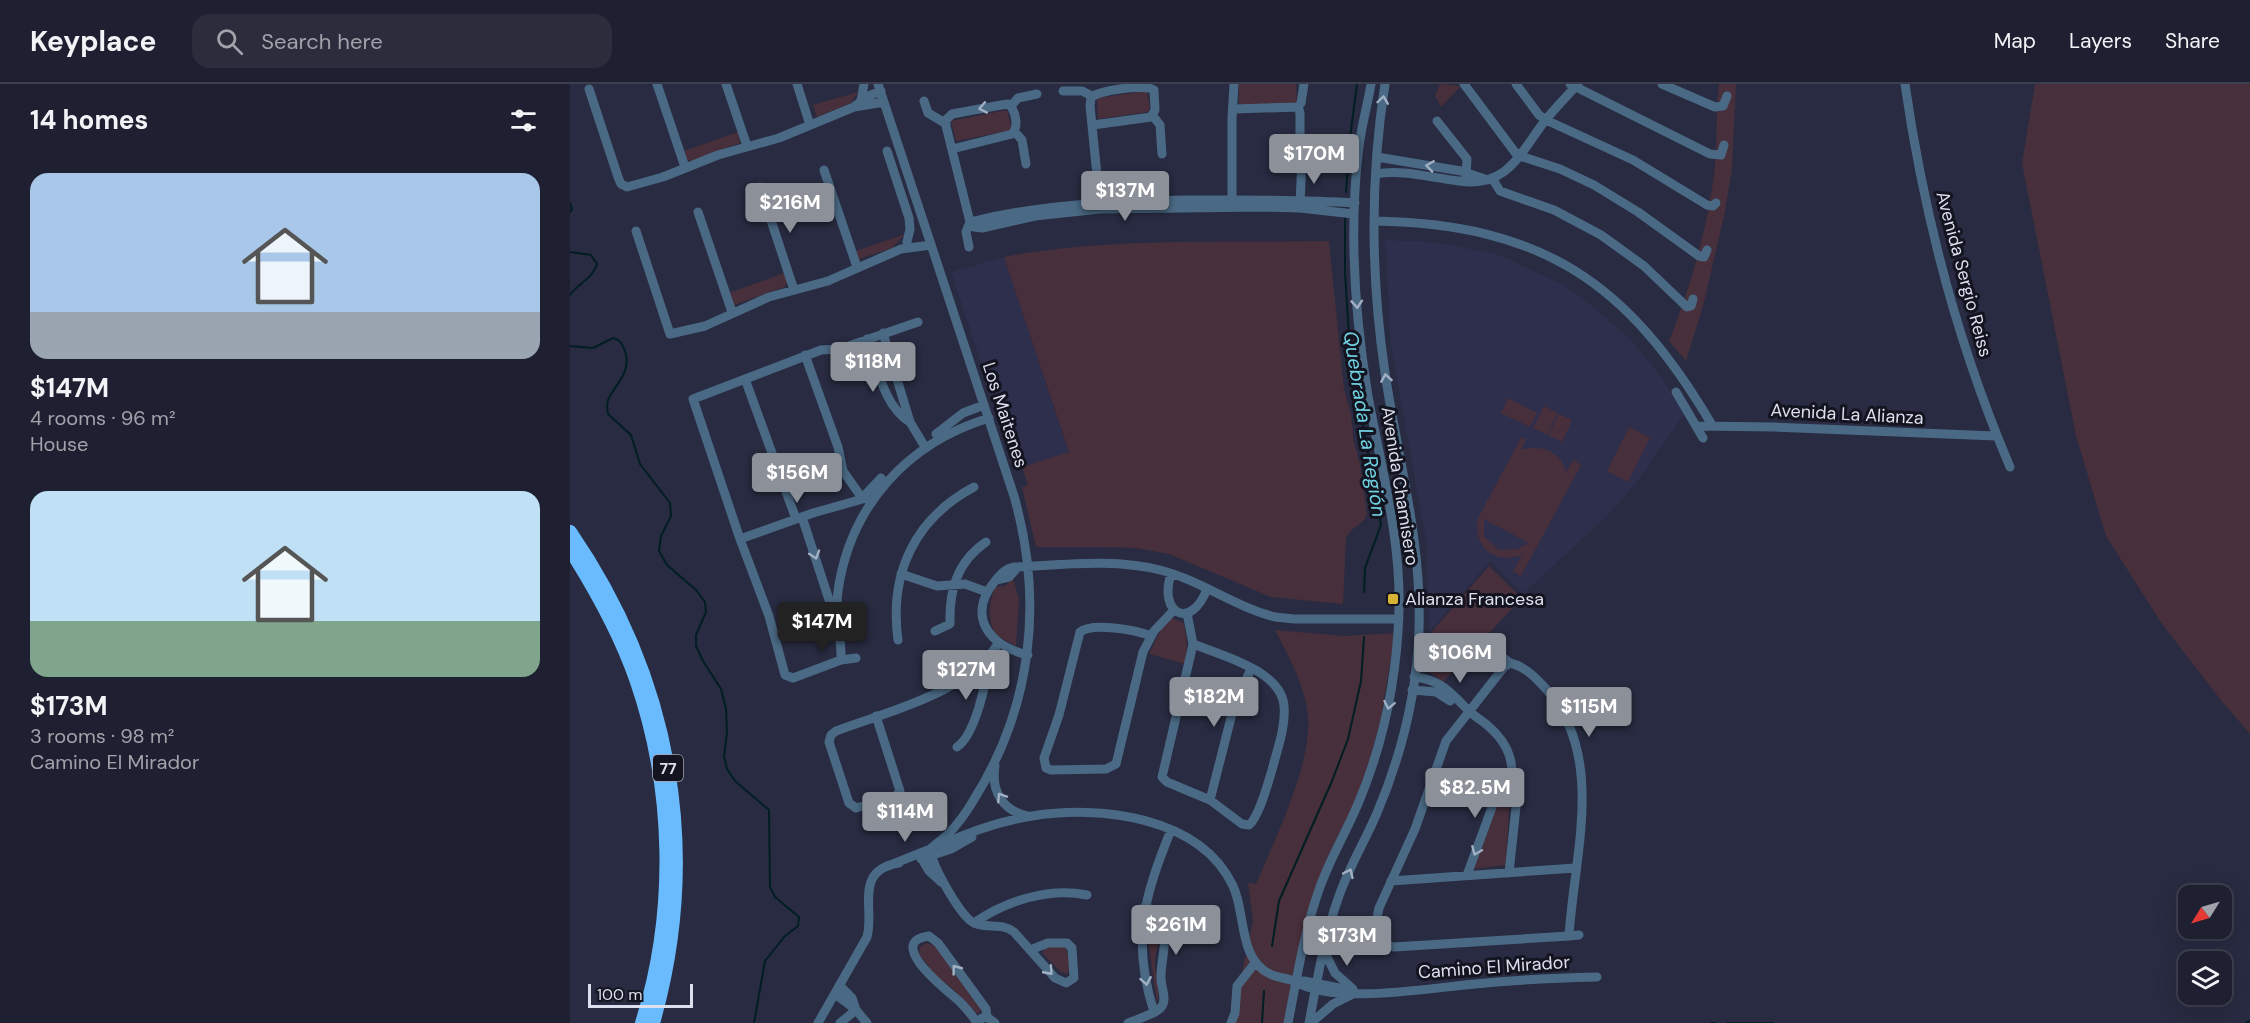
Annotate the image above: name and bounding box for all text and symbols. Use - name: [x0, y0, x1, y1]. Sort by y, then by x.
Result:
- search box: [192, 14, 612, 68]
- text: Keyplace: [30, 23, 156, 60]
- icon: search: [213, 25, 246, 58]
- text: Search here: [261, 27, 383, 56]
- text: Map: [1994, 27, 2036, 55]
- text: Layers: [2069, 27, 2132, 55]
- text: Share: [2165, 27, 2220, 55]
- one-way arrow: [1376, 95, 1388, 105]
- one-way arrow: [978, 101, 988, 114]
- text: 14 homes: [30, 103, 148, 137]
- icon: filters: [507, 104, 540, 137]
- pin: $170M: [1272, 134, 1356, 185]
- text: $170M: [1283, 140, 1345, 166]
- one-way arrow: [1425, 160, 1435, 173]
- pin: $137M: [1083, 171, 1167, 222]
- text: $137M: [1095, 177, 1155, 203]
- pin: $216M: [748, 183, 832, 234]
- text: $216M: [759, 189, 821, 215]
- street label: Avenida Sergio Reiss: [1930, 189, 1998, 359]
- icon: home: [231, 212, 339, 320]
- one-way arrow: [1350, 300, 1363, 309]
- water label: Quebrada La Región: [1337, 329, 1393, 519]
- pin: $118M: [831, 342, 915, 393]
- text: $118M: [844, 348, 902, 374]
- street label: Los Maitenes: [977, 359, 1033, 471]
- text: $147M: [30, 371, 109, 405]
- one-way arrow: [1380, 373, 1392, 383]
- street label: Avenida La Alianza: [1770, 398, 1924, 430]
- text: 4 rooms · 96 m²: [30, 405, 176, 431]
- street label: Avenida Chamisero: [1376, 405, 1424, 567]
- text: House: [30, 431, 88, 457]
- pin: $156M: [755, 453, 839, 504]
- text: $156M: [766, 459, 828, 485]
- icon: home: [231, 530, 339, 638]
- one-way arrow: [808, 549, 821, 560]
- place label: Alianza Francesa: [1405, 587, 1544, 611]
- marker: Alianza Francesa: [1386, 592, 1400, 606]
- pin: $147M: [780, 602, 864, 653]
- text: $147M: [792, 608, 852, 634]
- pin: $106M: [1418, 633, 1502, 684]
- text: $106M: [1428, 639, 1492, 665]
- pin: $127M: [924, 650, 1008, 701]
- text: $127M: [936, 656, 996, 682]
- pin: $182M: [1172, 677, 1256, 728]
- text: $182M: [1183, 683, 1245, 709]
- pin: $115M: [1547, 687, 1631, 738]
- text: $173M: [30, 689, 108, 723]
- text: $115M: [1561, 693, 1617, 719]
- one-way arrow: [1383, 700, 1396, 710]
- text: 3 rooms · 98 m²: [30, 723, 174, 749]
- text: Camino El Mirador: [30, 749, 199, 775]
- road number: 77: [653, 755, 683, 781]
- pin: $82.5M: [1426, 768, 1524, 819]
- text: $82.5M: [1439, 774, 1511, 800]
- pin: $114M: [863, 792, 947, 843]
- one-way arrow: [996, 793, 1008, 803]
- text: $114M: [876, 798, 934, 824]
- one-way arrow: [1471, 845, 1483, 856]
- one-way arrow: [1341, 869, 1353, 880]
- north arrow: [2178, 885, 2232, 939]
- map controls: [2178, 885, 2232, 1005]
- pin: $261M: [1134, 905, 1218, 956]
- text: $261M: [1145, 911, 1207, 937]
- pin: $173M: [1305, 916, 1389, 967]
- text: $173M: [1317, 922, 1377, 948]
- street label: Camino El Mirador: [1417, 950, 1571, 984]
- button: layers: [2178, 951, 2232, 1005]
- one-way arrow: [1042, 964, 1053, 975]
- one-way arrow: [952, 965, 963, 976]
- one-way arrow: [1139, 975, 1152, 985]
- scale bar: [588, 981, 693, 1008]
- text: 100 m: [597, 984, 642, 1005]

